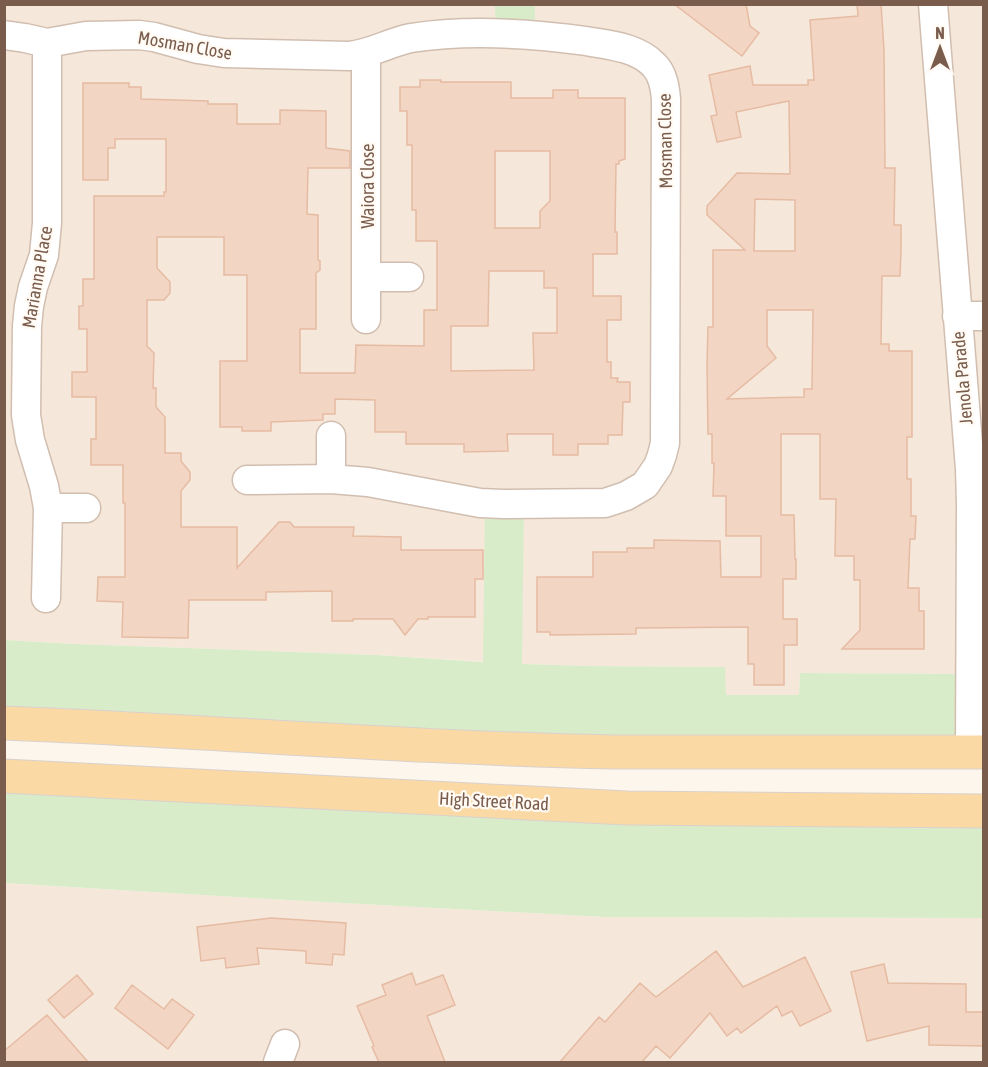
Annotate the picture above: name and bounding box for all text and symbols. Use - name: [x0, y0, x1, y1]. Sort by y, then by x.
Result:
- north arrow: [910, 18, 970, 78]
- text: N: [935, 24, 945, 42]
- street label: Mosman Close: [136, 26, 234, 64]
- street label: Mosman Close: [654, 93, 676, 189]
- street label: Waiora Close: [357, 144, 378, 228]
- street label: Marianna Place: [18, 224, 56, 330]
- street label: Jenola Parade: [947, 330, 977, 426]
- street label: High Street Road: [439, 788, 549, 814]

